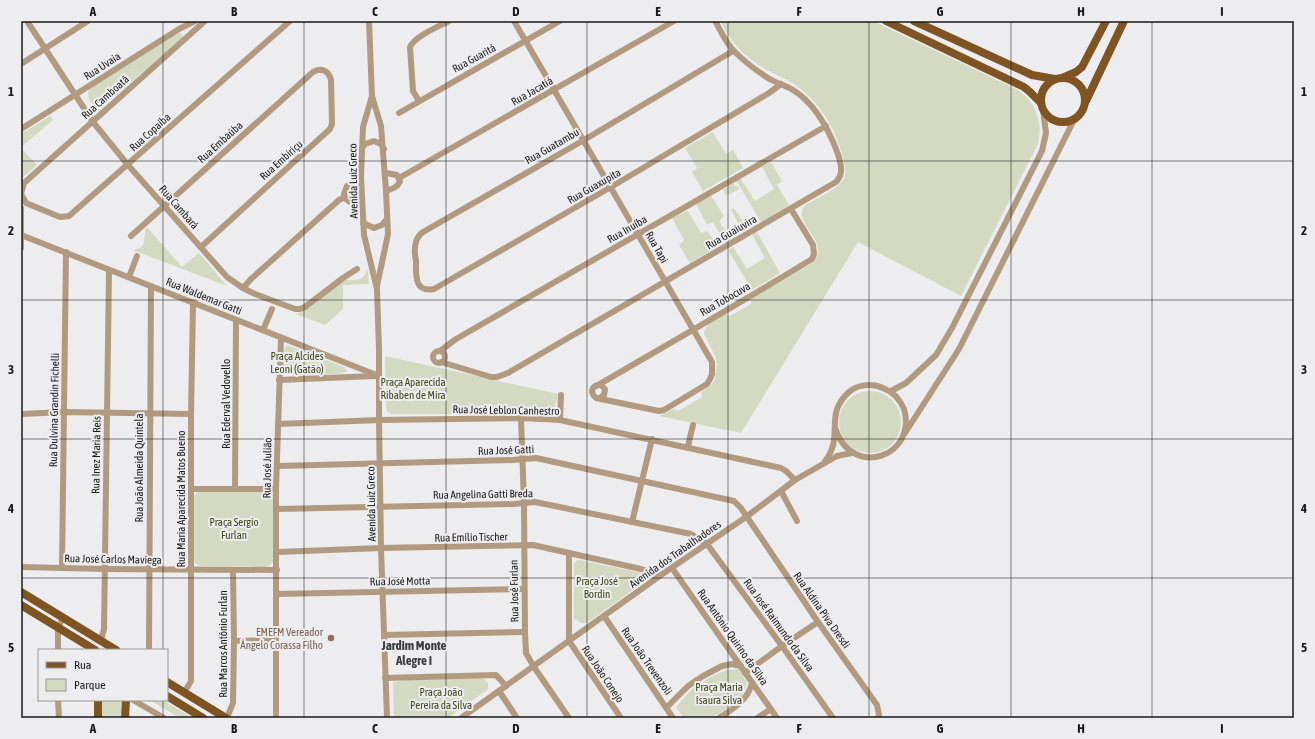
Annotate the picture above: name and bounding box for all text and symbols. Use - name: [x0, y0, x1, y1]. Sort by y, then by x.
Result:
- text: A: [89, 4, 97, 19]
- text: B: [231, 4, 238, 19]
- text: C: [372, 4, 378, 19]
- text: D: [512, 4, 520, 19]
- text: E: [655, 4, 661, 19]
- text: F: [796, 4, 802, 19]
- text: G: [937, 4, 944, 19]
- text: H: [1077, 4, 1085, 19]
- text: I: [1220, 4, 1224, 19]
- street label: Rua Guaritá: [450, 41, 498, 75]
- street label: Rua Uvaia: [81, 50, 123, 82]
- street label: Rua Camboatã: [79, 73, 131, 121]
- street label: Rua Jacatiá: [509, 74, 555, 108]
- text: 1: [8, 84, 14, 99]
- text: 1: [1301, 84, 1307, 99]
- street label: Rua Copaíba: [127, 111, 173, 153]
- street label: Rua Embaúba: [195, 119, 245, 165]
- street label: Rua Guatambu: [523, 126, 581, 166]
- street label: Rua Embiriçu: [257, 138, 305, 182]
- street label: Avenida Luiz Greco: [346, 143, 360, 219]
- street label: Rua Guaxupita: [565, 166, 623, 206]
- street label: Rua Cambará: [157, 183, 201, 231]
- street label: Rua Inuíba: [605, 213, 649, 245]
- street label: Rua Guaiuvira: [703, 213, 759, 251]
- text: 2: [8, 223, 14, 238]
- text: 2: [1301, 223, 1307, 238]
- street label: Rua Tapi: [643, 229, 671, 265]
- street label: Rua Waldemar Gatti: [164, 275, 244, 317]
- street label: Rua Tobocuva: [698, 280, 752, 318]
- park label: Praça Alcides Leoni (Gatão): [270, 350, 324, 375]
- street label: Rua Dulvina Grandin Fichelli: [47, 353, 61, 467]
- street label: Rua Ederval Vedovello: [220, 359, 232, 449]
- text: 3: [8, 362, 14, 377]
- text: 3: [1301, 362, 1307, 377]
- park label: Praça Aparecida Ribaben de Mira: [380, 376, 446, 401]
- street label: Rua José Leblon Canhestro: [452, 403, 560, 417]
- street label: Rua João Almeida Quintela: [133, 413, 145, 523]
- street label: Rua Inez Maria Reis: [89, 416, 103, 494]
- street label: Rua Maria Aparecida Matos Bueno: [175, 431, 187, 567]
- street label: Rua José Julião: [260, 437, 274, 499]
- street label: Rua José Gatti: [478, 443, 534, 457]
- street label: Avenida Luiz Greco: [364, 466, 378, 542]
- street label: Rua Angelina Gatti Breda: [433, 487, 533, 501]
- text: 4: [7, 501, 14, 516]
- text: 4: [1300, 501, 1307, 516]
- park label: Praça Sergio Furlan: [209, 516, 259, 541]
- street label: Avenida dos Trabalhadores: [627, 518, 723, 590]
- street label: Rua Emílio Tischer: [434, 530, 509, 544]
- street label: Rua José Carlos Maviega: [64, 552, 162, 566]
- street label: Rua José Furlan: [507, 560, 521, 622]
- street label: Rua Aldina Piva Dresdi: [791, 570, 853, 650]
- street label: Rua José Motta: [370, 574, 430, 588]
- park label: Praça José Bordin: [576, 575, 618, 600]
- street label: Rua José Raimundo da Silva: [741, 576, 817, 674]
- street label: Rua Antônio Quirino da Silva: [695, 587, 771, 687]
- street label: Rua Marcos Antônio Furlan: [217, 590, 229, 698]
- street label: Rua João Trevenzoli: [619, 625, 675, 697]
- place label: EMEFM Vereador Ângelo Corassa Filho: [240, 626, 324, 651]
- marker: EMEFM Vereador Ângelo Corassa Filho: [326, 633, 336, 643]
- district label: Jardim Monte Alegre I: [381, 638, 447, 668]
- text: 5: [8, 640, 14, 655]
- text: 5: [1301, 640, 1307, 655]
- street label: Rua João Conejo: [580, 643, 626, 705]
- legend: [38, 649, 168, 701]
- text: Rua: [74, 658, 91, 672]
- text: Parque: [74, 678, 106, 692]
- park label: Praça Maria Isaura Silva: [695, 681, 743, 706]
- park label: Praça João Pereira da Silva: [410, 686, 472, 711]
- text: A: [89, 721, 97, 736]
- text: B: [231, 721, 238, 736]
- text: C: [372, 721, 378, 736]
- text: D: [512, 721, 520, 736]
- text: E: [655, 721, 661, 736]
- text: F: [796, 721, 802, 736]
- text: G: [937, 721, 944, 736]
- text: H: [1077, 721, 1085, 736]
- text: I: [1220, 721, 1224, 736]

